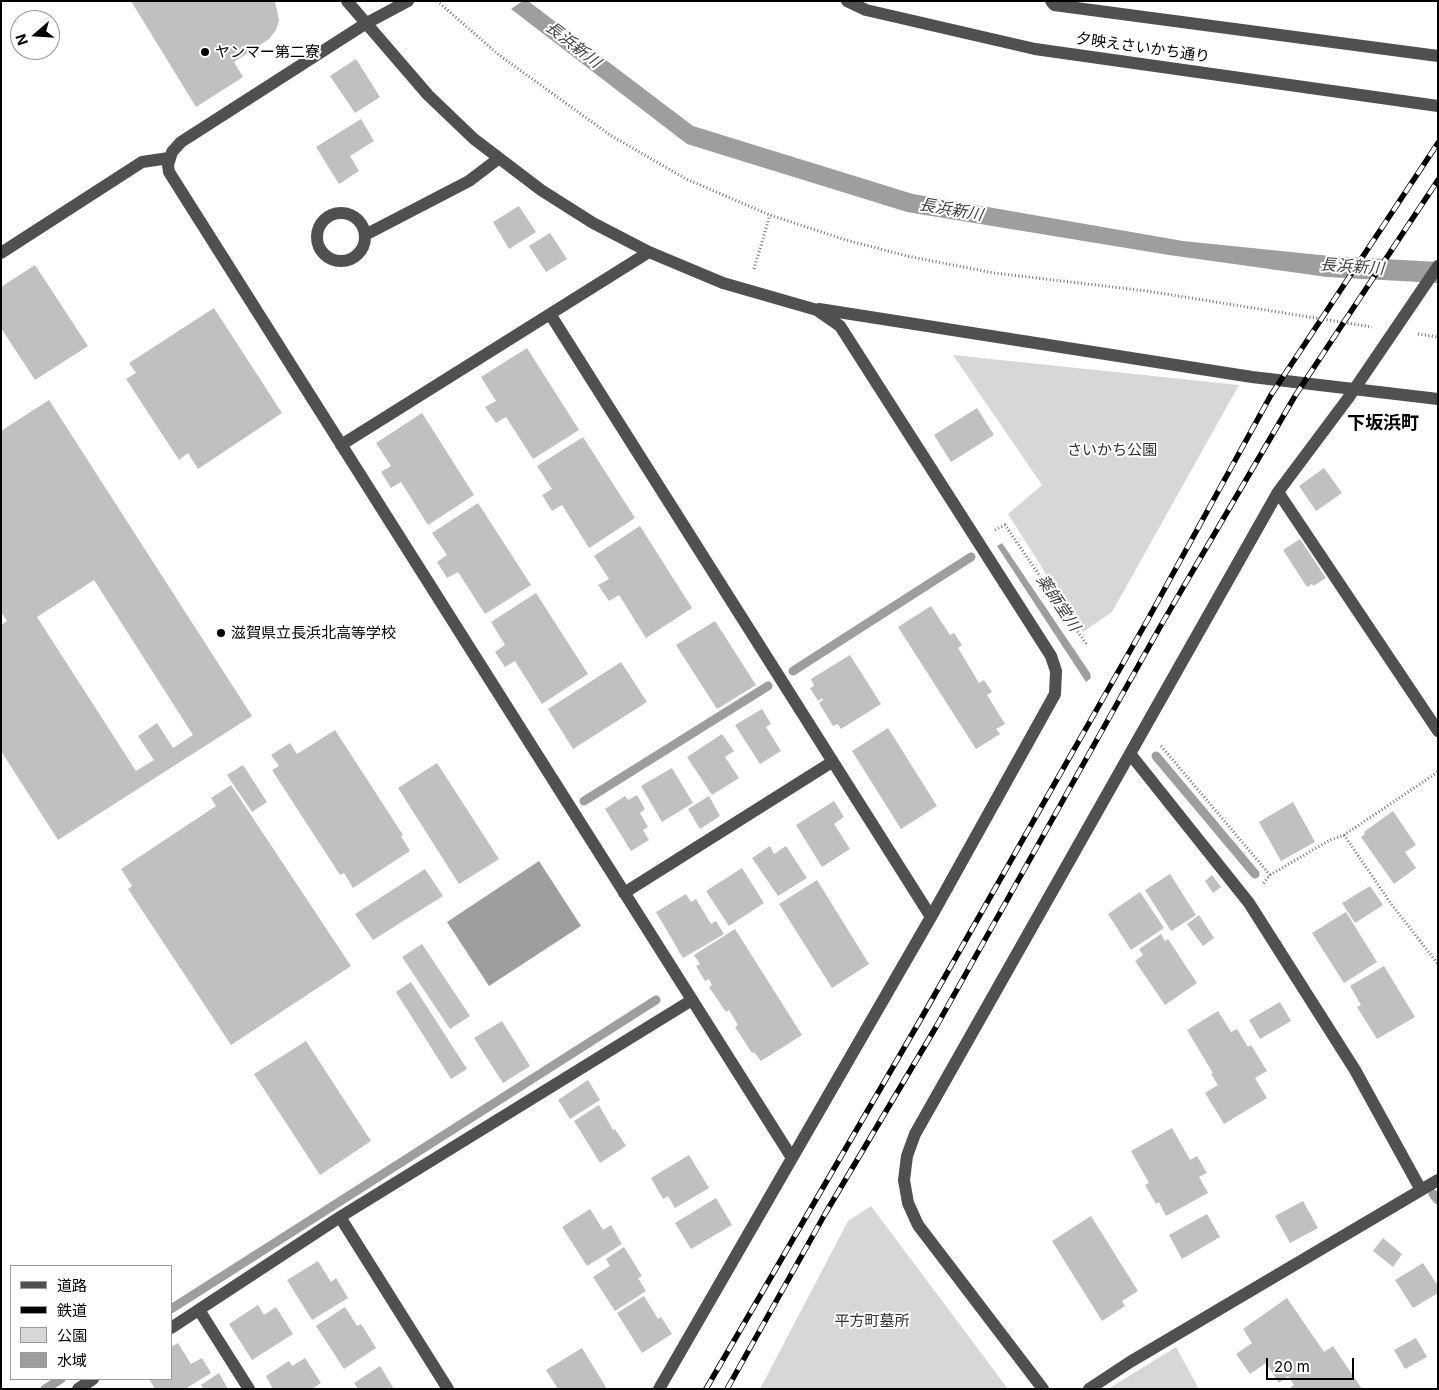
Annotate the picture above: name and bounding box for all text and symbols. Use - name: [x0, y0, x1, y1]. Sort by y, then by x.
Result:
- north arrow: [10, 10, 60, 60]
- water label: 長浜新川: [542, 18, 604, 72]
- street label: 夕映えさいかち通り: [1075, 30, 1211, 66]
- text: N: [12, 32, 31, 48]
- place label: ヤンマー第二寮: [215, 43, 320, 61]
- marker: ヤンマー第二寮: [199, 46, 211, 58]
- water label: 長浜新川: [918, 195, 984, 225]
- water label: 長浜新川: [1319, 255, 1385, 279]
- district label: 下坂浜町: [1347, 413, 1419, 435]
- park label: さいかち公園: [1067, 441, 1157, 459]
- water label: 薬師堂川: [1032, 571, 1084, 635]
- place label: 滋賀県立長浜北高等学校: [231, 624, 396, 642]
- marker: 滋賀県立長浜北高等学校: [215, 627, 227, 639]
- legend: [10, 1265, 172, 1380]
- text: 道路: [57, 1276, 87, 1295]
- text: 鉄道: [57, 1301, 87, 1320]
- park label: 平方町墓所: [835, 1312, 909, 1330]
- text: 公園: [57, 1326, 87, 1345]
- scale bar: [1269, 1348, 1356, 1380]
- text: 水域: [57, 1351, 87, 1370]
- text: 20 m: [1274, 1357, 1310, 1376]

